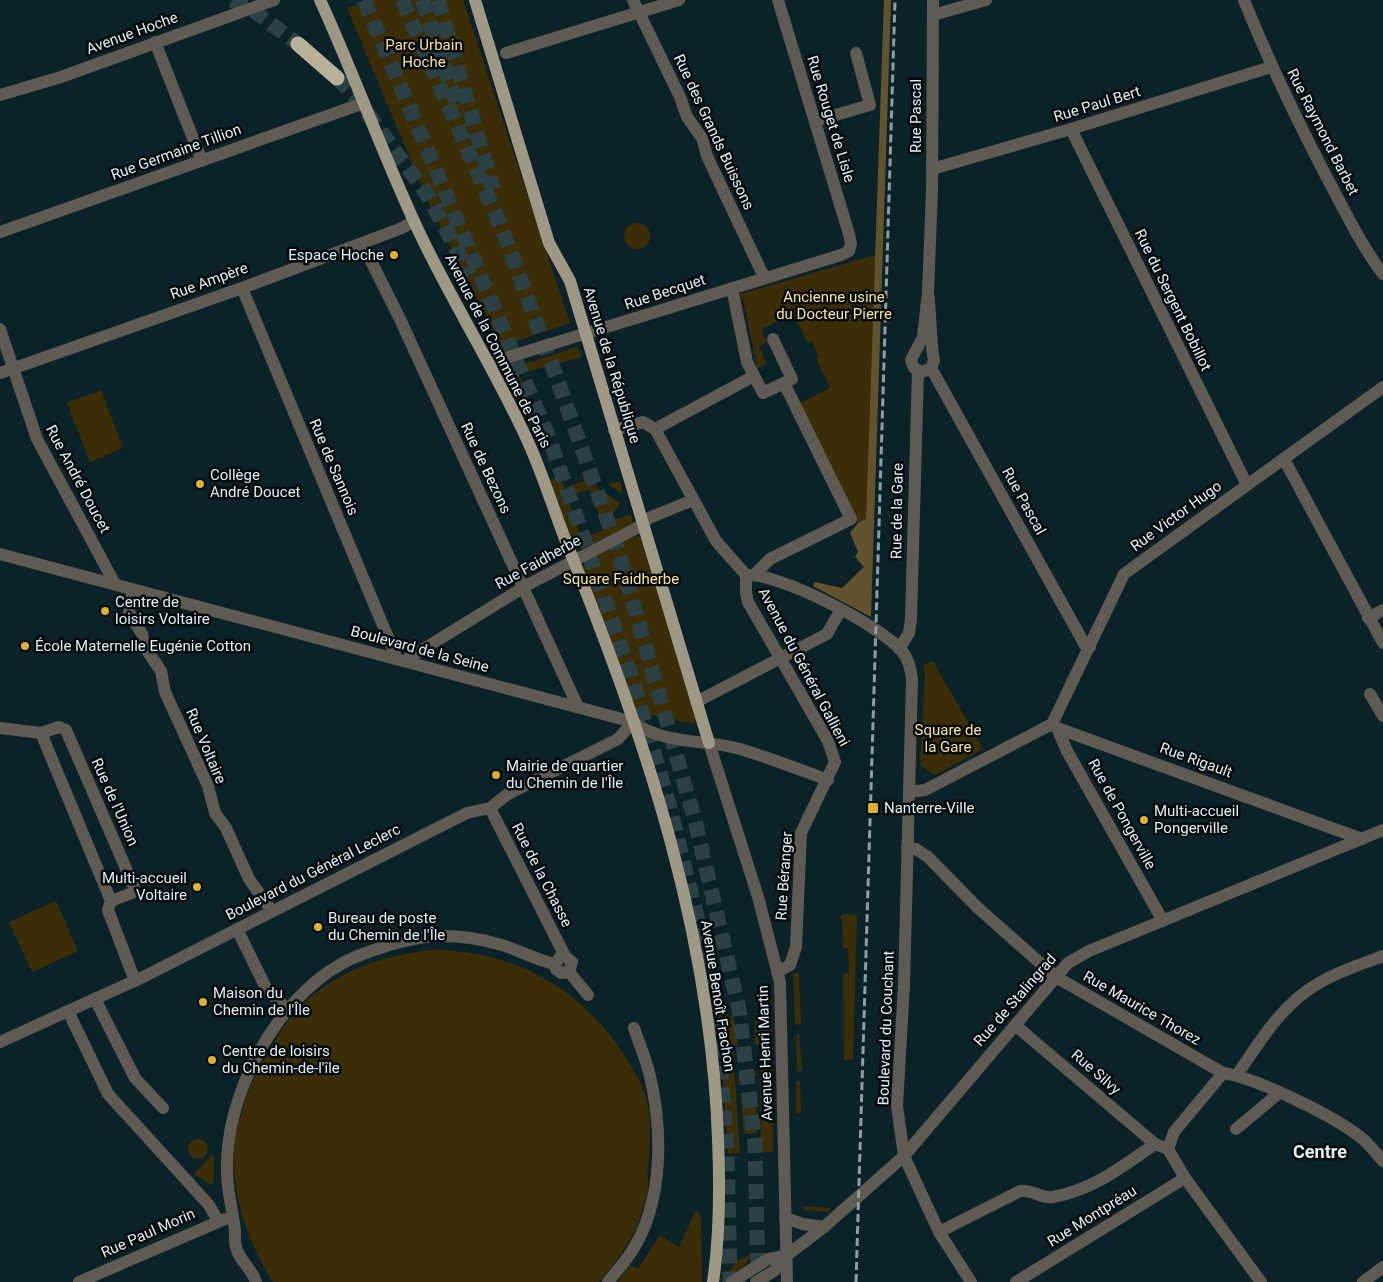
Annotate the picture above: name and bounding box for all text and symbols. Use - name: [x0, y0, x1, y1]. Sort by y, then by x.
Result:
- street label: Avenue Hoche: [84, 8, 180, 58]
- park label: Parc Urbain Hoche: [385, 36, 463, 71]
- street label: Rue des Grands Buissons: [670, 51, 758, 213]
- street label: Rue Rouget de Lisle: [803, 54, 859, 185]
- street label: Rue Raymond Barbet: [1283, 66, 1363, 198]
- street label: Rue Pascal: [907, 79, 925, 153]
- street label: Rue Paul Bert: [1051, 82, 1143, 126]
- street label: Rue Germaine Tillion: [108, 120, 244, 184]
- street label: Rue du Sergent Bobillot: [1131, 226, 1215, 374]
- place label: Espace Hoche: [288, 246, 384, 264]
- marker: Espace Hoche: [388, 249, 400, 261]
- street label: Avenue de la Commune de Paris: [441, 251, 555, 451]
- street label: Rue Ampère: [168, 259, 250, 303]
- street label: Rue Becquet: [622, 270, 708, 314]
- street label: Avenue de la République: [580, 285, 644, 446]
- park label: Ancienne usine du Docteur Pierre: [776, 288, 892, 323]
- street label: Rue de Sannois: [306, 416, 362, 518]
- street label: Rue de Bezons: [457, 420, 515, 516]
- street label: Rue André Doucet: [42, 422, 114, 536]
- street label: Rue de la Gare: [887, 463, 907, 559]
- street label: Rue Pascal: [998, 464, 1050, 538]
- place label: Collège André Doucet: [210, 466, 301, 501]
- street label: Rue Victor Hugo: [1127, 477, 1225, 555]
- marker: Collège André Doucet: [194, 478, 206, 490]
- street label: Rue Faidherbe: [492, 531, 584, 593]
- park label: Square Faidherbe: [563, 570, 679, 588]
- street label: Avenue du Général Gallieni: [754, 585, 854, 749]
- place label: Centre de loisirs Voltaire: [115, 593, 210, 628]
- marker: Centre de loisirs Voltaire: [99, 605, 111, 617]
- street label: Boulevard de la Seine: [349, 622, 491, 676]
- place label: École Maternelle Eugénie Cotton: [35, 637, 251, 655]
- marker: École Maternelle Eugénie Cotton: [19, 640, 31, 652]
- street label: Rue Voltaire: [182, 706, 230, 786]
- park label: Square de la Gare: [915, 721, 981, 756]
- street label: Rue Rigault: [1157, 739, 1235, 781]
- street label: Rue de l'Union: [88, 755, 142, 849]
- street label: Rue de Pongerville: [1084, 756, 1160, 872]
- place label: Mairie de quartier du Chemin de l'Île: [506, 757, 623, 792]
- marker: Mairie de quartier du Chemin de l'Île: [490, 769, 502, 781]
- place label: Nanterre-Ville: [884, 799, 975, 817]
- marker: Nanterre-Ville: [866, 801, 880, 815]
- place label: Multi-accueil Pongerville: [1154, 802, 1239, 837]
- marker: Multi-accueil Pongerville: [1138, 814, 1150, 826]
- street label: Boulevard du Général Leclerc: [223, 820, 403, 924]
- street label: Rue de la Chasse: [508, 820, 576, 930]
- street label: Rue Béranger: [772, 831, 796, 921]
- place label: Multi-accueil Voltaire: [102, 869, 187, 904]
- marker: Multi-accueil Voltaire: [191, 881, 203, 893]
- place label: Bureau de poste du Chemin de l'Île: [328, 909, 445, 944]
- street label: Avenue Benoît Frachon: [697, 919, 739, 1073]
- marker: Bureau de poste du Chemin de l'Île: [312, 921, 324, 933]
- street label: Boulevard du Couchant: [874, 950, 898, 1106]
- street label: Rue de Stalingrad: [970, 950, 1060, 1050]
- street label: Rue Maurice Thorez: [1080, 967, 1204, 1049]
- place label: Maison du Chemin de l'Île: [213, 984, 310, 1019]
- street label: Avenue Henri Martin: [754, 985, 776, 1121]
- marker: Maison du Chemin de l'Île: [197, 996, 209, 1008]
- place label: Centre de loisirs du Chemin-de-l'île: [222, 1042, 340, 1077]
- street label: Rue Silvy: [1068, 1046, 1124, 1098]
- marker: Centre de loisirs du Chemin-de-l'île: [206, 1054, 218, 1066]
- district label: Centre: [1293, 1141, 1347, 1162]
- street label: Rue Montpréau: [1044, 1181, 1140, 1251]
- street label: Rue Paul Morin: [98, 1204, 198, 1262]

